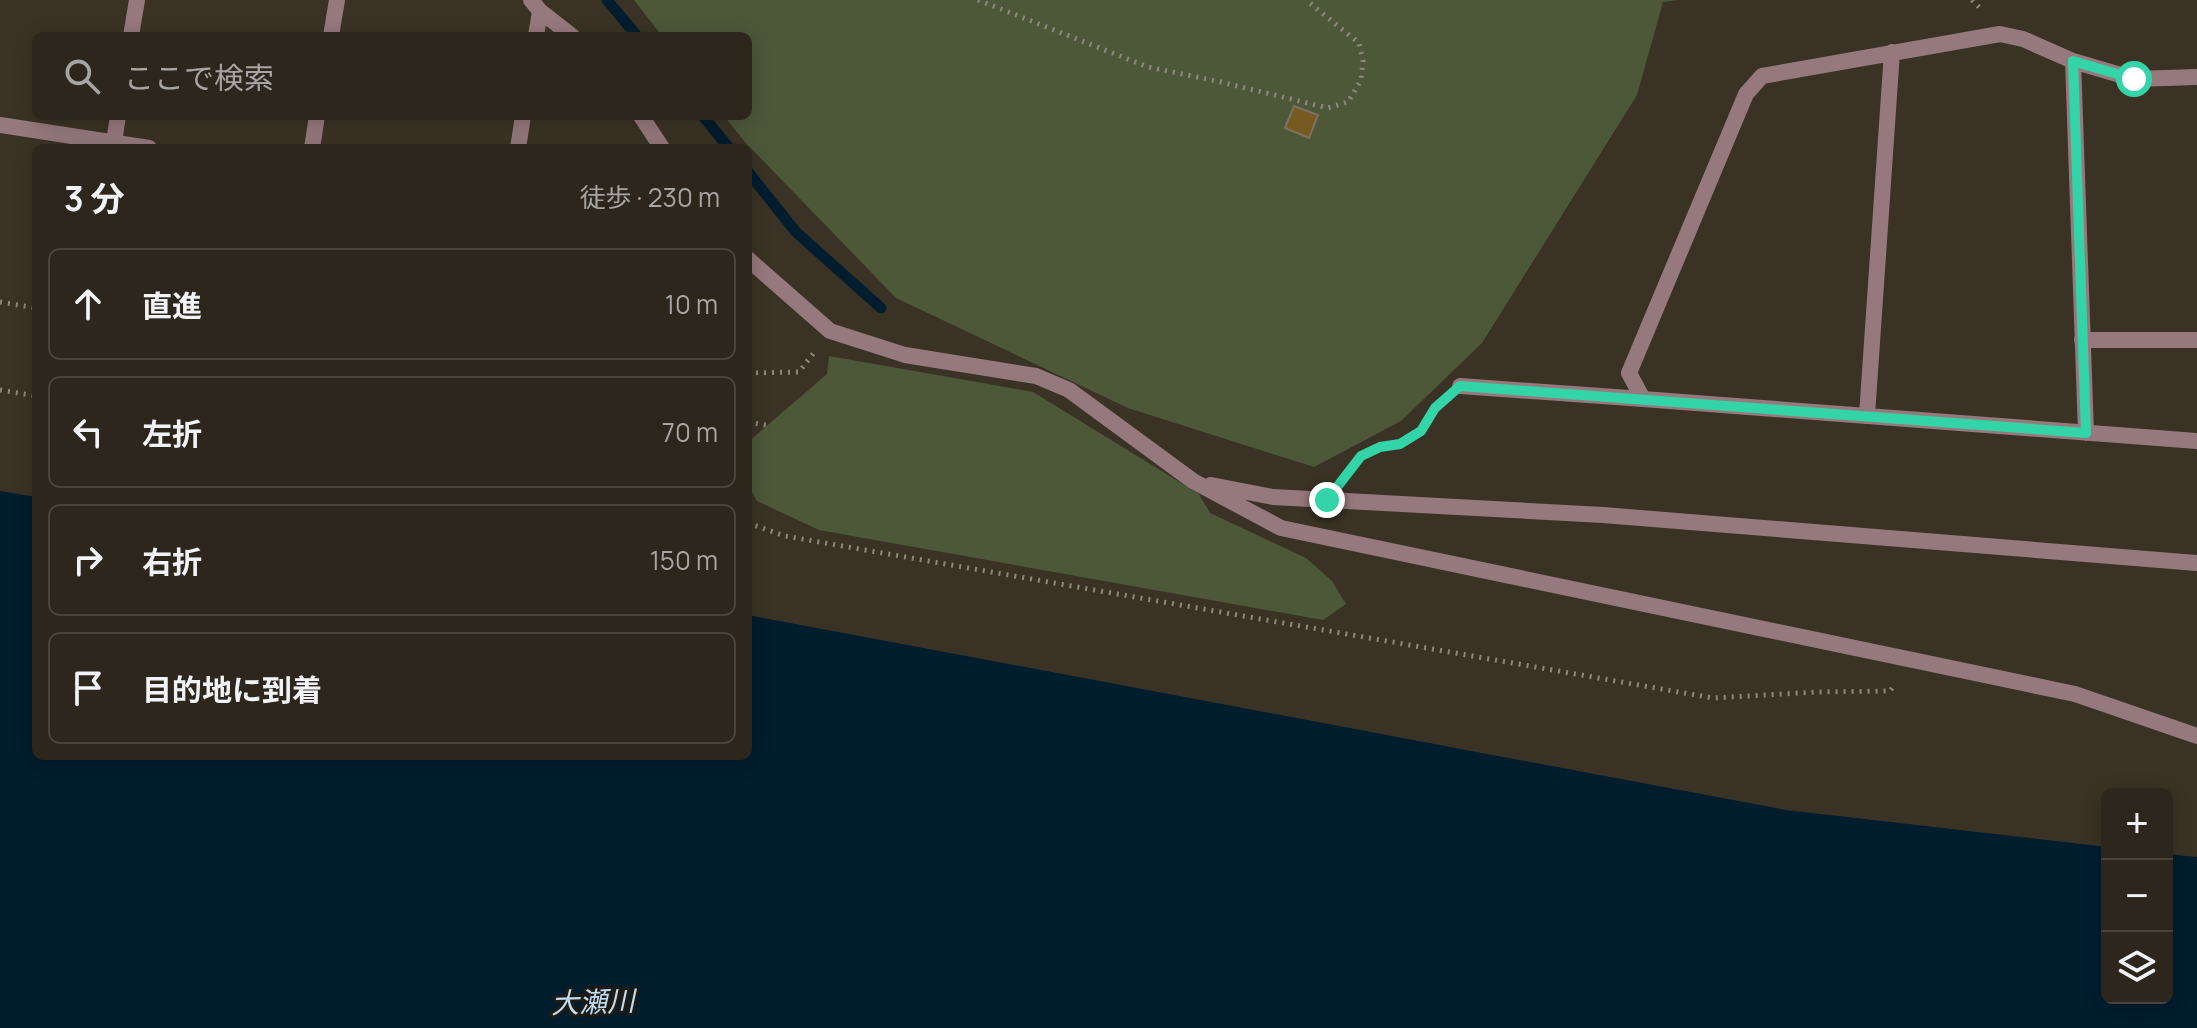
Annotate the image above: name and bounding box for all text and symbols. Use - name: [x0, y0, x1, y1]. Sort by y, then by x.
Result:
- search box: [32, 32, 752, 120]
- icon: search: [60, 54, 104, 98]
- text: ここで検索: [124, 57, 274, 98]
- route start: [2116, 61, 2152, 97]
- text: 3 分: [64, 175, 125, 221]
- text: 徒歩 · 230 m: [579, 179, 720, 215]
- icon: ahead: [66, 282, 110, 326]
- text: 直進: [142, 285, 202, 326]
- text: 10 m: [665, 286, 718, 322]
- icon: left: [66, 410, 110, 454]
- text: 左折: [142, 413, 202, 454]
- text: 70 m: [662, 414, 718, 450]
- route end: [1309, 482, 1345, 518]
- icon: right: [66, 538, 110, 582]
- text: 右折: [142, 541, 202, 582]
- text: 150 m: [650, 542, 718, 578]
- icon: arrive: [66, 666, 110, 710]
- text: 目的地に到着: [142, 669, 322, 710]
- map controls: [2101, 788, 2173, 1004]
- button: +: [2101, 788, 2173, 860]
- button: −: [2101, 860, 2173, 932]
- button: layers: [2101, 932, 2173, 1004]
- water label: 大瀬川: [550, 980, 639, 1021]

